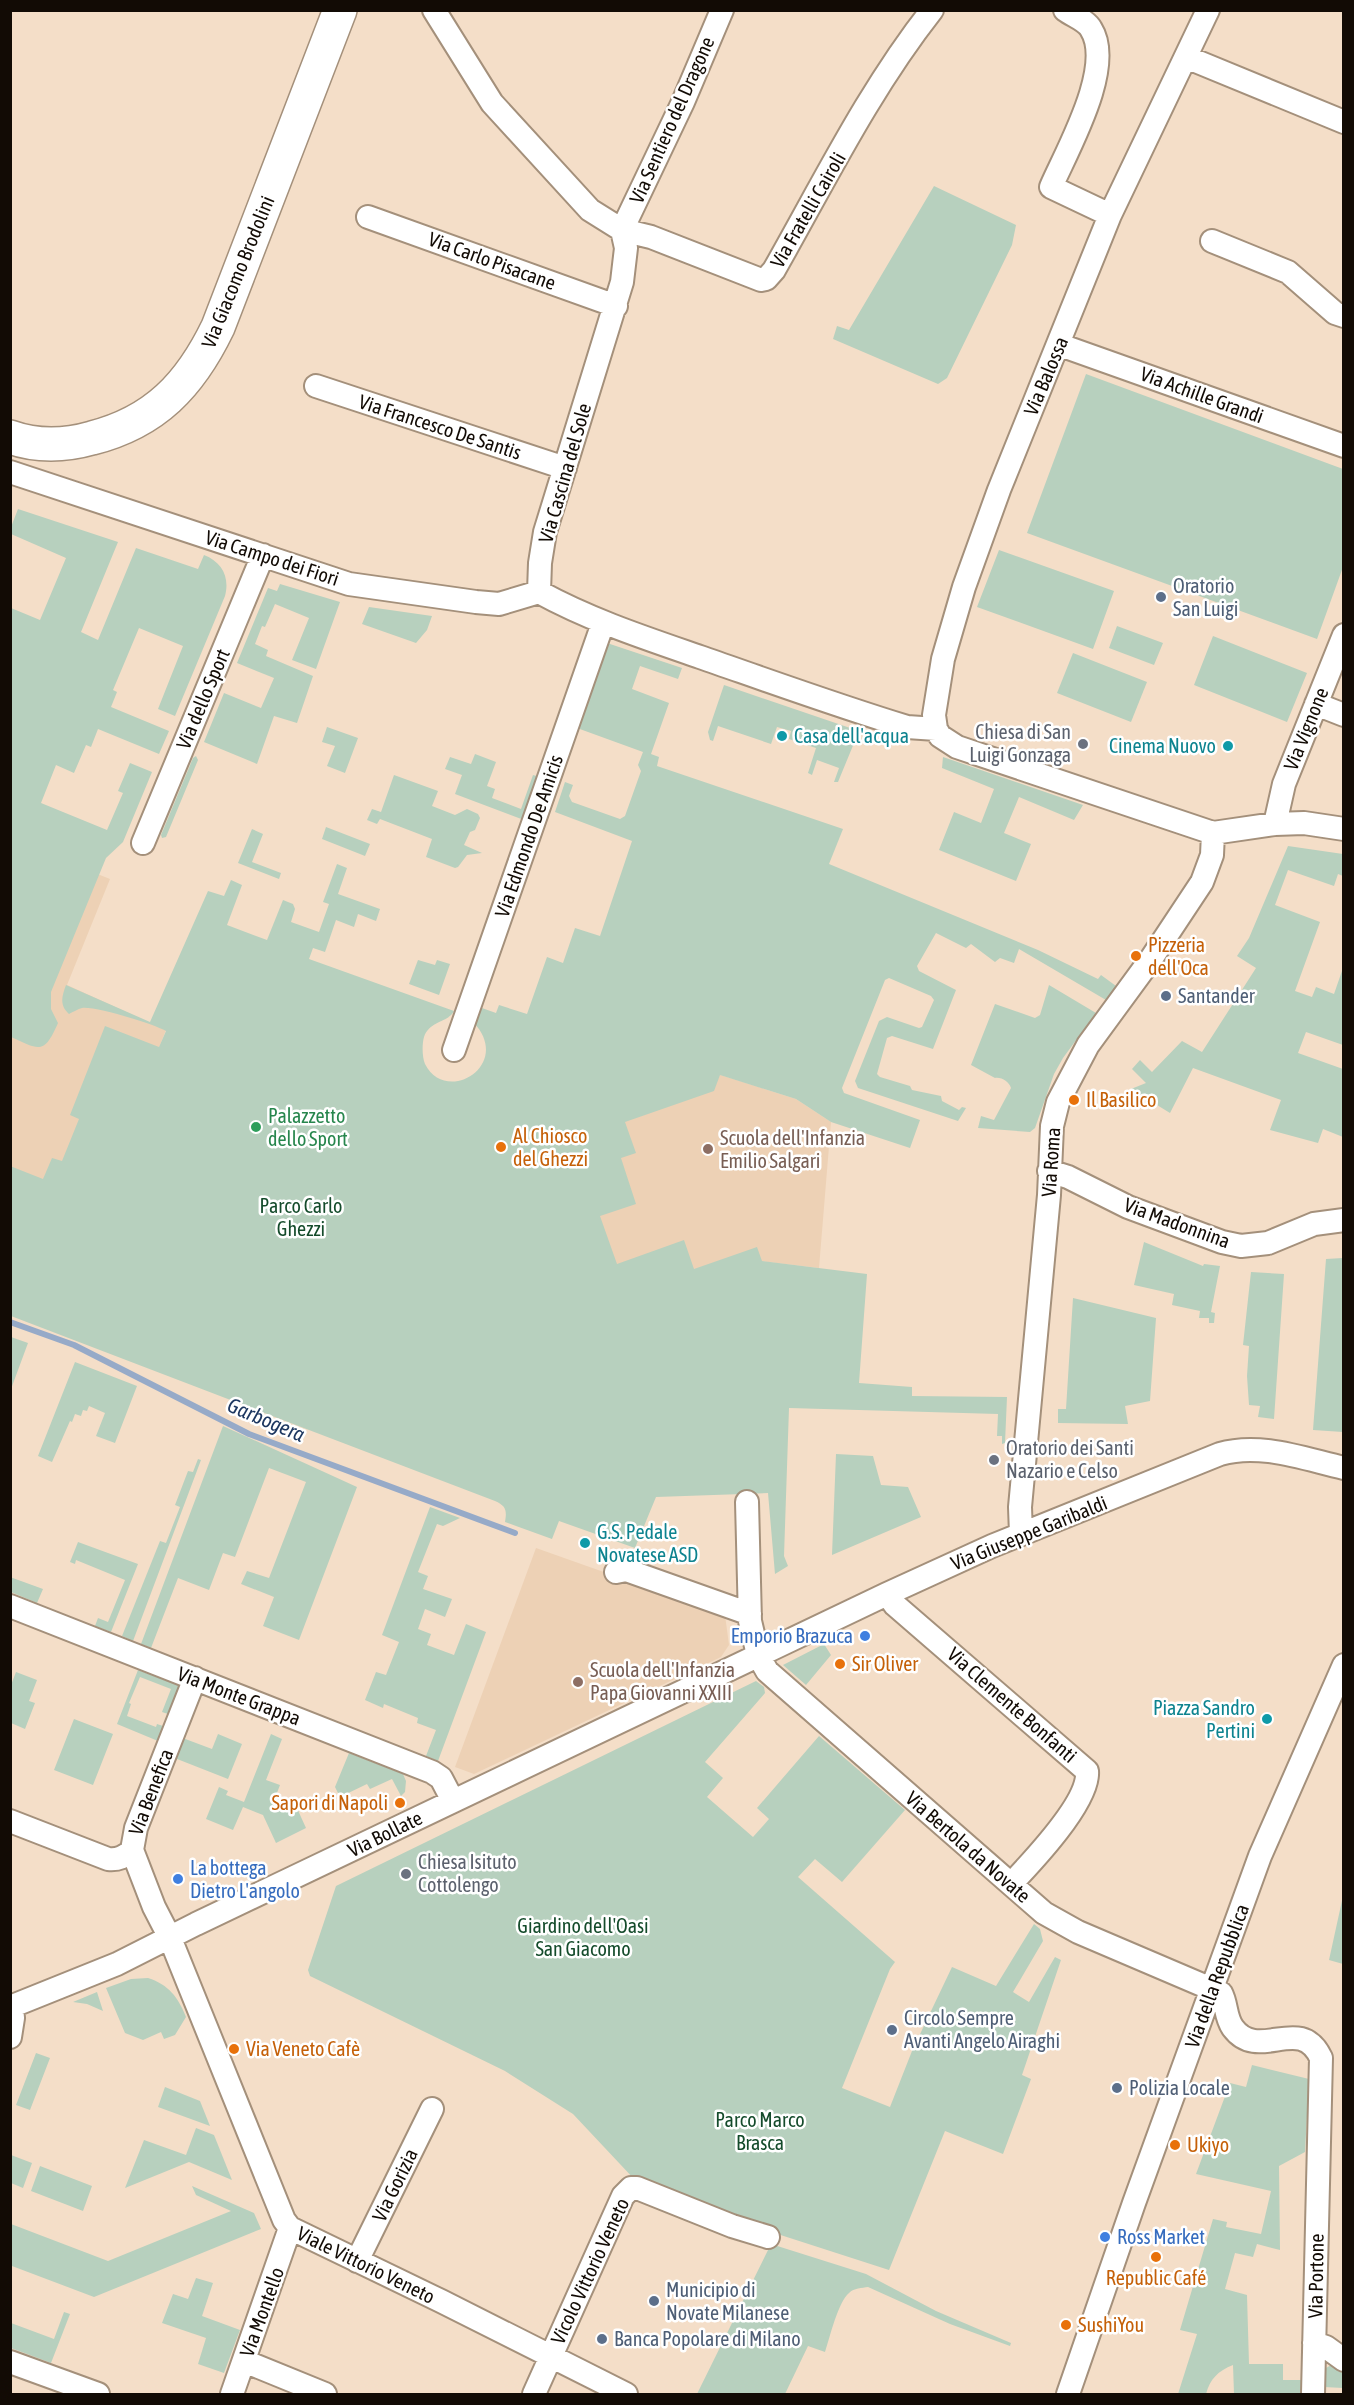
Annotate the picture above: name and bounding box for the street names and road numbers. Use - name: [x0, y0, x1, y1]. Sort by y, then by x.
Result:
- street label: Via Sentiero del Dragone: [624, 33, 719, 207]
- street label: Via Fratelli Cairoli: [765, 148, 850, 272]
- street label: Via Giacomo Brodolini: [197, 192, 279, 351]
- street label: Via Carlo Pisacane: [425, 227, 559, 294]
- street label: Via Balossa: [1019, 333, 1072, 419]
- street label: Via Achille Grandi: [1137, 362, 1267, 427]
- street label: Via Francesco De Santis: [356, 389, 524, 464]
- street label: Via Cascina del Sole: [534, 400, 595, 545]
- street label: Via Campo dei Fiori: [202, 525, 342, 590]
- street label: Via dello Sport: [171, 645, 234, 752]
- street label: Via Vignone: [1279, 684, 1333, 774]
- street label: Via Edmondo De Amicis: [490, 752, 567, 920]
- street label: Via Roma: [1037, 1126, 1064, 1197]
- street label: Via Madonnina: [1121, 1193, 1233, 1252]
- street label: Via Giuseppe Garibaldi: [947, 1491, 1110, 1574]
- street label: Via Clemente Bonfanti: [943, 1642, 1082, 1767]
- street label: Via Monte Grappa: [174, 1662, 304, 1730]
- street label: Via Benefica: [124, 1745, 178, 1838]
- street label: Via Bertola da Novate: [901, 1786, 1035, 1907]
- street label: Via Bollate: [344, 1806, 426, 1861]
- street label: Via della Repubblica: [1180, 1901, 1253, 2051]
- street label: Via Gorizia: [367, 2145, 422, 2225]
- street label: Vicolo Vittorio Veneto: [546, 2194, 633, 2347]
- street label: Viale Vittorio Veneto: [294, 2221, 439, 2308]
- street label: Via Portone: [1303, 2233, 1328, 2319]
- street label: Via Montello: [235, 2264, 288, 2360]

